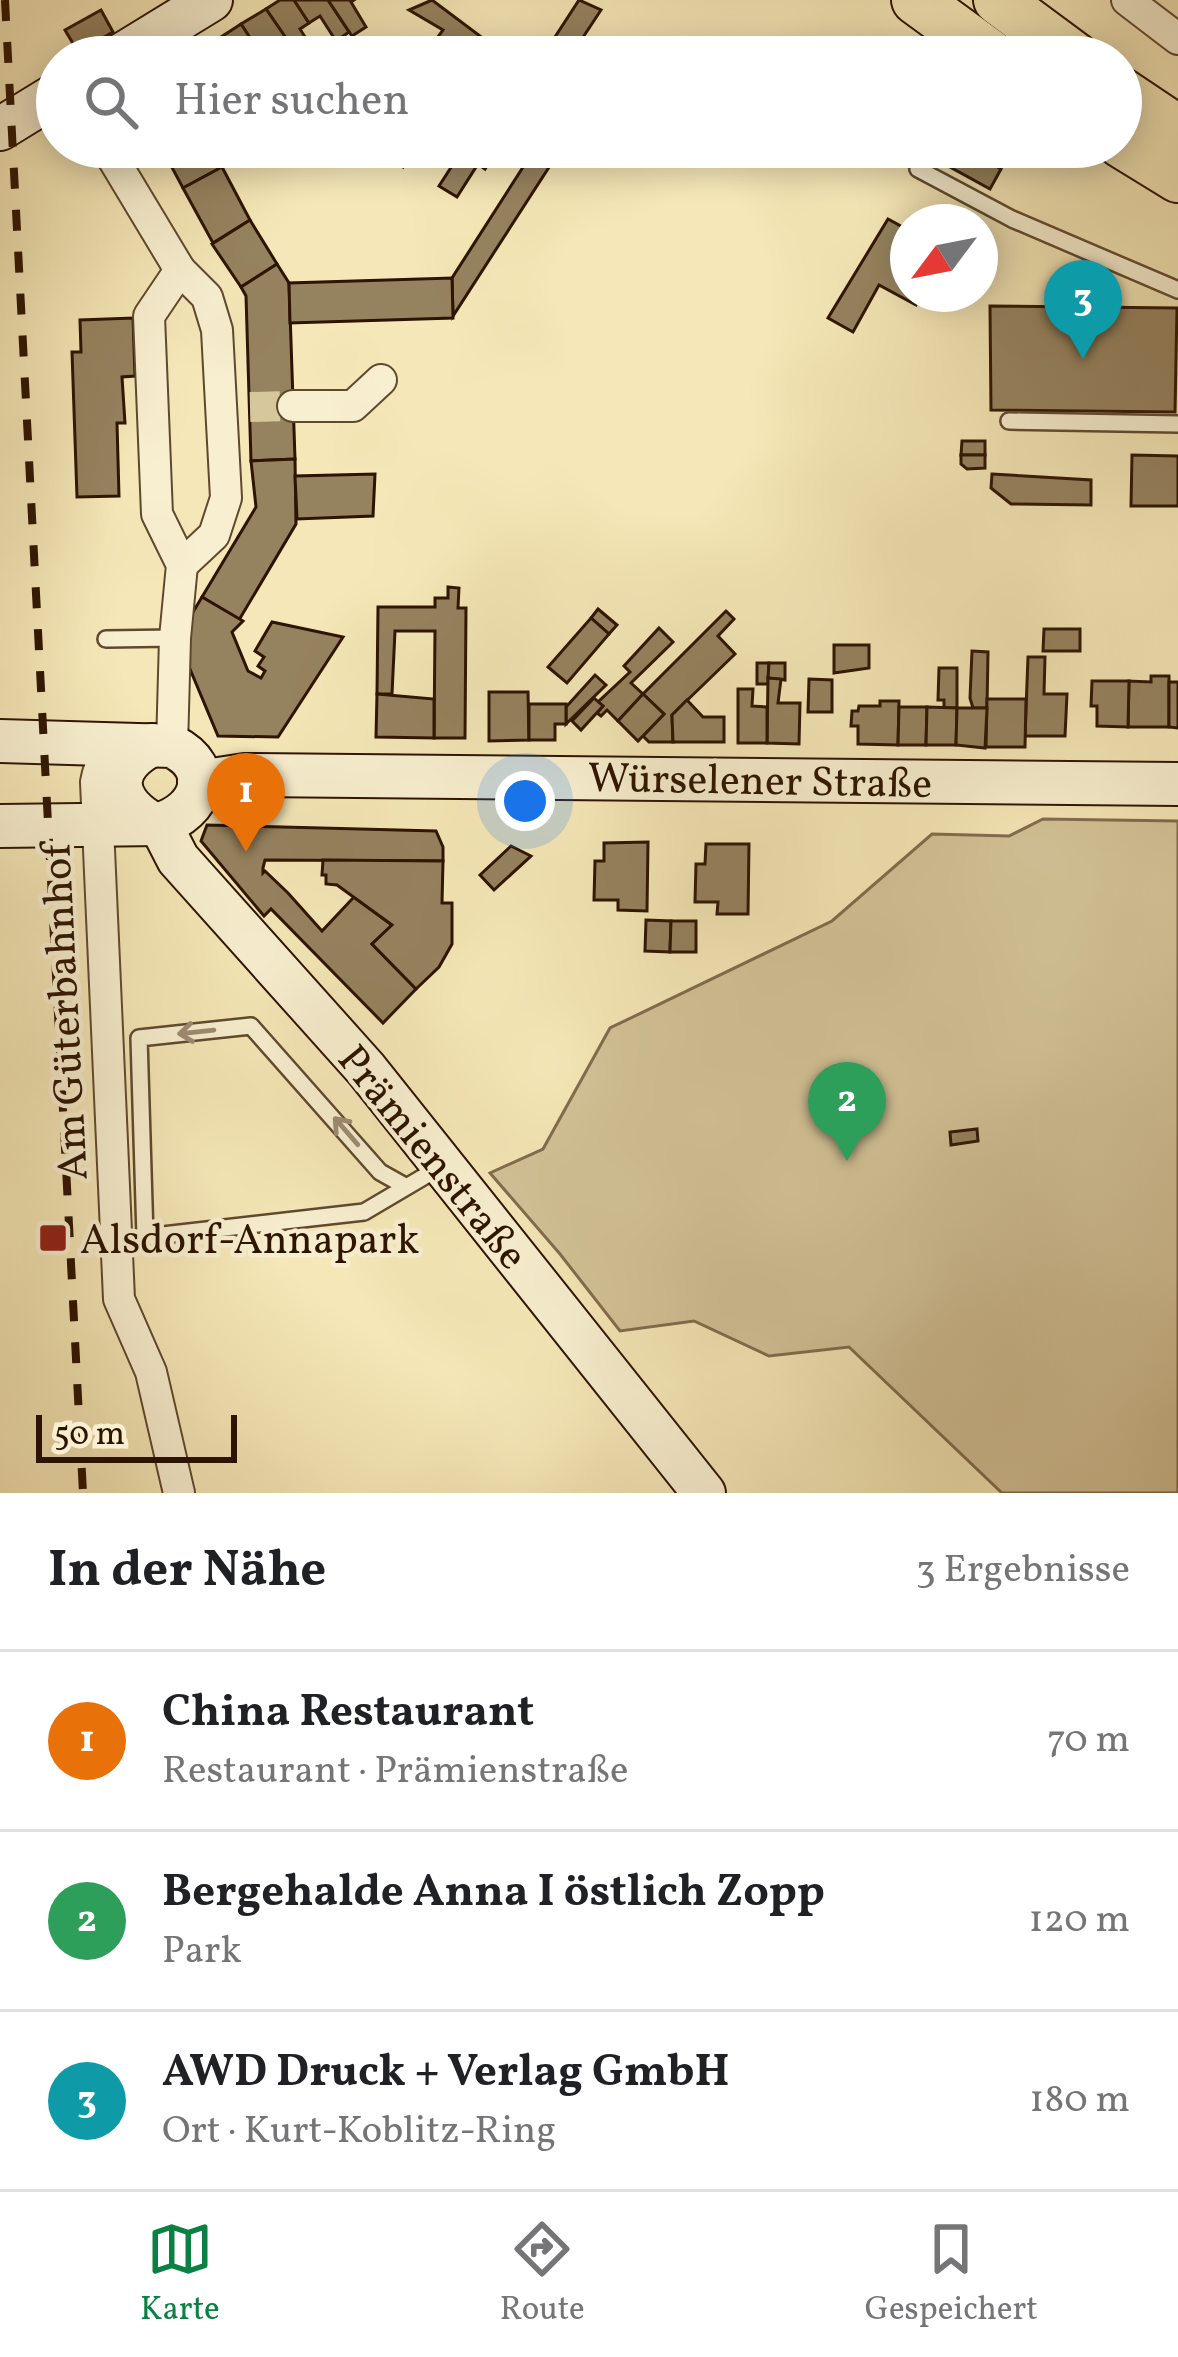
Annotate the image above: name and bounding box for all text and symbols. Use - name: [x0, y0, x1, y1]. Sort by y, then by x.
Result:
- search box: [36, 36, 1142, 168]
- icon: search: [78, 69, 144, 135]
- text: Hier suchen: [174, 71, 409, 134]
- north arrow: [890, 204, 998, 312]
- pin: 3: [1044, 260, 1122, 359]
- street label: Würselener Straße: [587, 751, 933, 816]
- pin: 1: [207, 753, 285, 852]
- your location: [495, 771, 555, 831]
- street label: Am Güterbahnhof: [29, 838, 106, 1182]
- one-way arrow: [177, 1021, 216, 1043]
- street label: Prämienstraße: [321, 1034, 540, 1284]
- pin: 2: [808, 1062, 886, 1161]
- one-way arrow: [333, 1117, 361, 1147]
- place label: Alsdorf-Annapark: [80, 1213, 419, 1272]
- marker: Alsdorf-Annapark: [37, 1222, 69, 1254]
- scale bar: [36, 1409, 237, 1462]
- text: 50 m: [54, 1413, 125, 1459]
- text: In der Nähe: [48, 1536, 326, 1607]
- text: 3 Ergebnisse: [916, 1544, 1130, 1598]
- text: China Restaurant: [162, 1682, 534, 1745]
- text: 1: [79, 1714, 95, 1768]
- text: 70 m: [1047, 1714, 1130, 1768]
- text: Restaurant · Prämienstraße: [162, 1745, 629, 1799]
- text: Bergehalde Anna I östlich Zopp: [162, 1862, 825, 1925]
- text: 2: [77, 1894, 97, 1948]
- text: 120 m: [1029, 1894, 1130, 1948]
- text: Park: [162, 1925, 242, 1979]
- text: AWD Druck + Verlag GmbH: [162, 2042, 730, 2105]
- text: 3: [77, 2074, 97, 2128]
- text: 180 m: [1029, 2074, 1130, 2128]
- text: Ort · Kurt-Koblitz-Ring: [162, 2105, 556, 2159]
- tab: Karte: [140, 2216, 220, 2334]
- tab: Route: [500, 2216, 585, 2334]
- tab: Gespeichert: [865, 2216, 1038, 2334]

